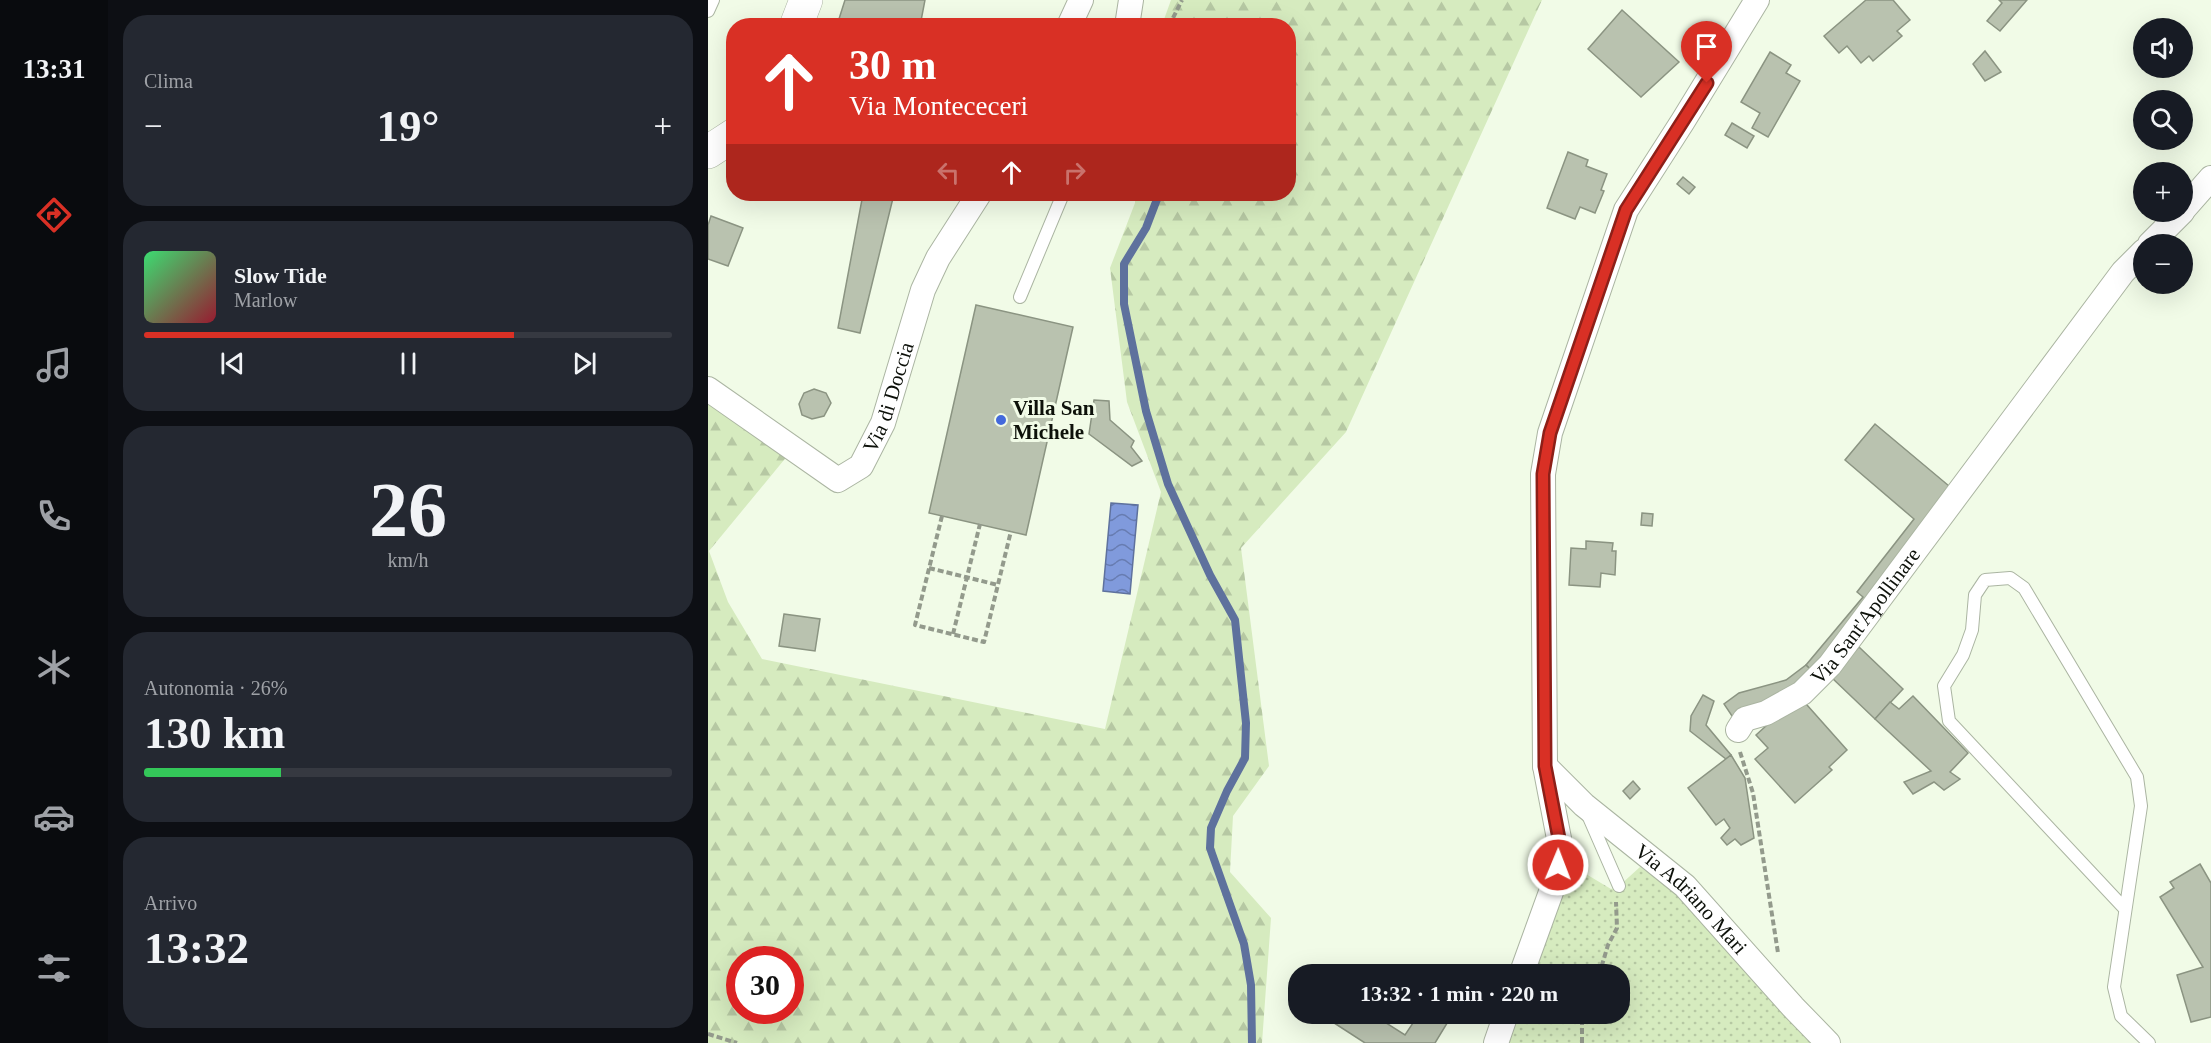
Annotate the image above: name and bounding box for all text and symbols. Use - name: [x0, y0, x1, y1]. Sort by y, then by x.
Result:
- map controls: [2133, 18, 2193, 294]
- button: sound: [2133, 18, 2193, 78]
- pin: [1681, 21, 1732, 83]
- icon: arrive: [1690, 30, 1723, 63]
- icon: ahead: [750, 42, 828, 120]
- text: 30 m: [849, 42, 937, 88]
- text: 13:31: [23, 54, 86, 84]
- text: Clima: [144, 70, 193, 92]
- button: search: [2133, 90, 2193, 150]
- text: Via Montececeri: [849, 91, 1028, 121]
- text: 19°: [377, 101, 440, 151]
- text: −: [144, 108, 163, 144]
- text: +: [653, 108, 672, 144]
- icon: left: [932, 156, 965, 189]
- icon: ahead: [995, 156, 1028, 189]
- icon: right: [1058, 156, 1091, 189]
- button: +: [2133, 162, 2193, 222]
- icon: directions: [33, 194, 75, 236]
- button: −: [2133, 234, 2193, 294]
- text: Slow Tide: [234, 263, 327, 288]
- text: Marlow: [234, 289, 297, 311]
- street label: Via di Doccia: [858, 339, 919, 457]
- icon: music: [33, 344, 75, 386]
- icon: previous: [216, 347, 249, 380]
- icon: pause: [392, 347, 425, 380]
- icon: next: [568, 347, 601, 380]
- place label: Villa San Michele: [1013, 396, 1095, 444]
- marker: Villa San Michele: [994, 413, 1008, 427]
- text: 26: [369, 466, 447, 553]
- icon: phone: [33, 495, 75, 537]
- street label: Via Sant'Apollinare: [1806, 543, 1925, 689]
- text: km/h: [387, 549, 429, 571]
- icon: climate: [33, 646, 75, 688]
- text: Autonomia · 26%: [144, 677, 287, 699]
- text: 130 km: [144, 708, 285, 758]
- icon: car: [33, 796, 75, 838]
- position arrow: [1526, 833, 1590, 897]
- street label: Via Adriano Mari: [1630, 839, 1752, 959]
- text: Arrivo: [144, 892, 197, 914]
- text: 13:32: [144, 923, 249, 973]
- speed limit sign: 30: [726, 946, 804, 1024]
- icon: filters: [33, 947, 75, 989]
- text: 13:32 · 1 min · 220 m: [1360, 981, 1558, 1006]

